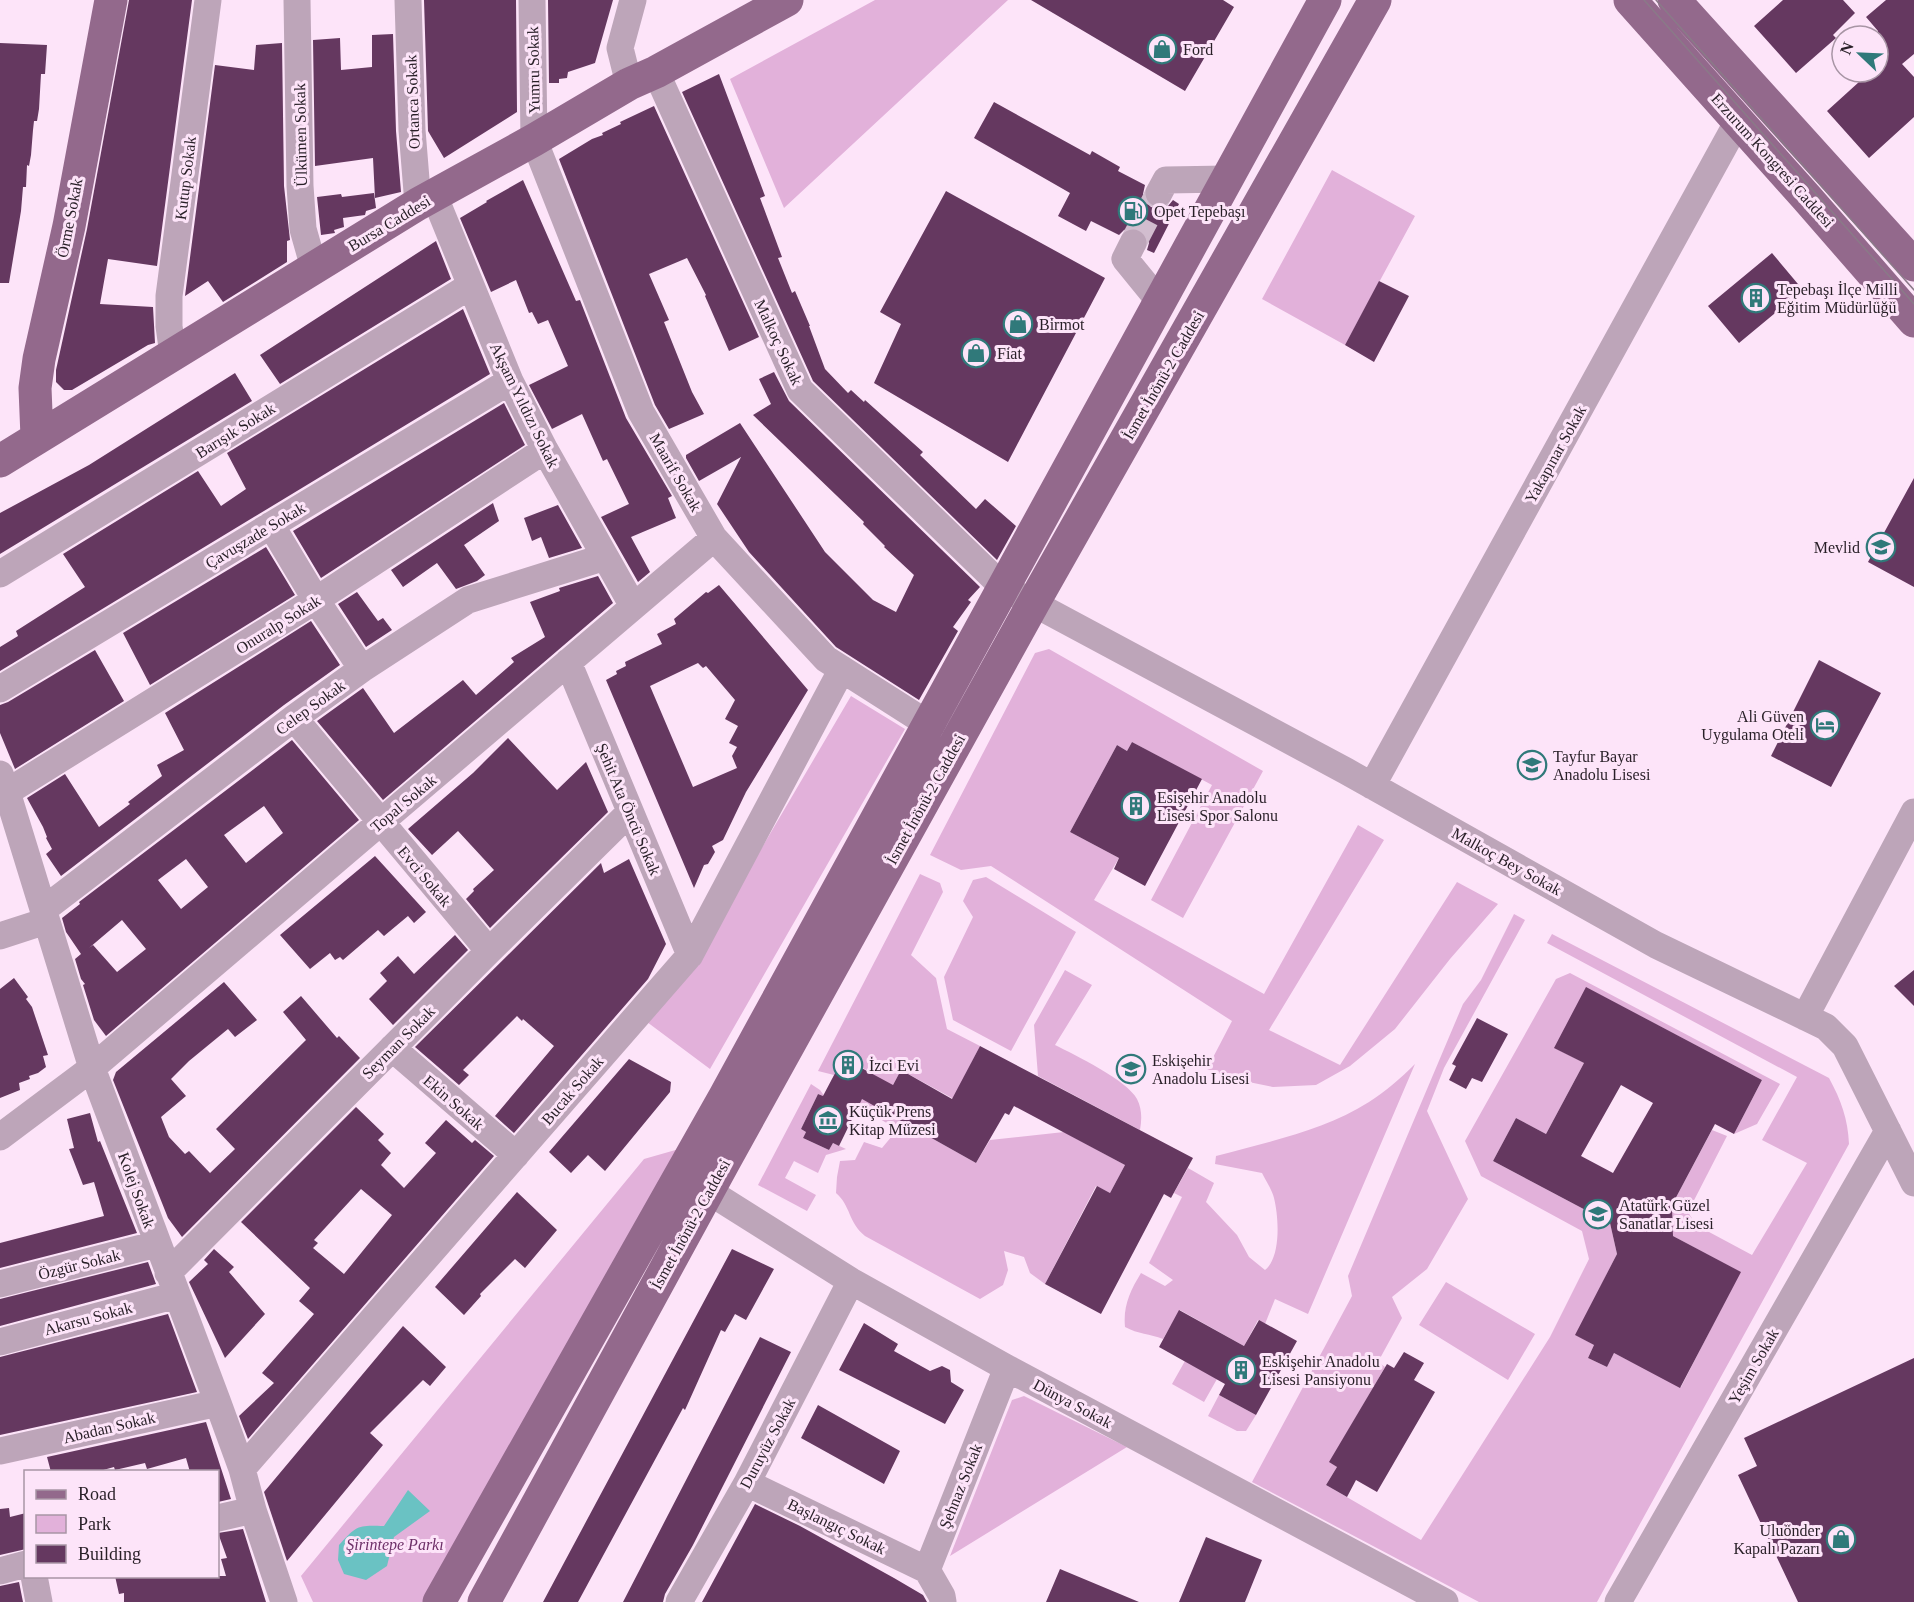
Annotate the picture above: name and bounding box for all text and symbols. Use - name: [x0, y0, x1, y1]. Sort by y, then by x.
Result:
- north arrow: [1830, 24, 1890, 84]
- street label: Yumru Sokak: [524, 26, 543, 114]
- shop icon: Ford: [1146, 33, 1178, 65]
- text: N: [1837, 39, 1857, 57]
- place label: Ford: [1183, 41, 1213, 58]
- street label: Ortanca Sokak: [402, 54, 423, 150]
- street label: Ülkümen Sokak: [291, 83, 310, 187]
- street label: Erzurum Kongresi Caddesi: [1707, 90, 1838, 232]
- street label: Kutup Sokak: [172, 135, 200, 221]
- street label: Örme Sokak: [53, 177, 86, 259]
- street label: Bursa Caddesi: [345, 192, 434, 255]
- fuel station icon: Opet Tepebaşı: [1117, 195, 1149, 227]
- place label: Opet Tepebaşı: [1154, 203, 1246, 221]
- place label: Tepebaşı İlçe Milli Eğitim Müdürlüğü: [1777, 281, 1898, 317]
- building icon: Tepebaşı İlçe Milli Eğitim Müdürlüğü: [1740, 282, 1772, 314]
- street label: Malkoç Sokak: [750, 297, 806, 388]
- street label: İsmet İnönü-2 Caddesi: [1120, 307, 1208, 443]
- shop icon: Birmot: [1002, 308, 1034, 340]
- place label: Birmot: [1039, 316, 1085, 333]
- shop icon: Fiat: [960, 337, 992, 369]
- street label: Akşam Yıldızı Sokak: [486, 340, 562, 471]
- place label: Fiat: [997, 345, 1022, 362]
- street label: Barışık Sokak: [193, 399, 279, 462]
- street label: Yakapınar Sokak: [1522, 402, 1590, 507]
- street label: Maarif Sokak: [646, 430, 705, 514]
- street label: Çavuşzade Sokak: [202, 499, 309, 573]
- school or university icon: Mevlid: [1865, 531, 1897, 563]
- place label: Mevlid: [1814, 539, 1860, 556]
- street label: Onuralp Sokak: [233, 592, 324, 658]
- street label: Celep Sokak: [272, 677, 349, 739]
- place label: Ali Güven Uygulama Oteli: [1701, 708, 1805, 744]
- hotel icon: Ali Güven Uygulama Oteli: [1809, 709, 1841, 741]
- street label: İsmet İnönü-2 Caddesi: [883, 731, 968, 867]
- street label: Şehit Ata Öncü Sokak: [592, 741, 664, 878]
- place label: Tayfur Bayar Anadolu Lisesi: [1553, 748, 1651, 783]
- school or university icon: Tayfur Bayar Anadolu Lisesi: [1516, 749, 1548, 781]
- street label: Topal Sokak: [367, 771, 440, 836]
- place label: Esişehir Anadolu Lisesi Spor Salonu: [1157, 789, 1278, 825]
- building icon: Esişehir Anadolu Lisesi Spor Salonu: [1120, 790, 1152, 822]
- street label: Malkoç Bey Sokak: [1449, 824, 1565, 899]
- street label: Evci Sokak: [395, 843, 455, 910]
- street label: Seyman Sokak: [359, 1003, 439, 1083]
- building icon: İzci Evi: [832, 1049, 864, 1081]
- place label: Eskişehir Anadolu Lisesi: [1152, 1052, 1250, 1087]
- street label: Bucak Sokak: [538, 1053, 607, 1128]
- school or university icon: Eskişehir Anadolu Lisesi: [1115, 1053, 1147, 1085]
- place label: İzci Evi: [869, 1057, 920, 1074]
- street label: Ekin Sokak: [420, 1072, 487, 1133]
- place label: Küçük Prens Kitap Müzesi: [849, 1103, 936, 1139]
- museum icon: Küçük Prens Kitap Müzesi: [812, 1104, 844, 1136]
- street label: Kolej Sokak: [114, 1150, 158, 1231]
- street label: İsmet İnönü-2 Caddesi: [648, 1156, 733, 1292]
- place label: Atatürk Güzel Sanatlar Lisesi: [1619, 1197, 1714, 1232]
- school or university icon: Atatürk Güzel Sanatlar Lisesi: [1582, 1198, 1614, 1230]
- street label: Özgür Sokak: [36, 1246, 122, 1284]
- street label: Akarsu Sokak: [42, 1299, 134, 1338]
- street label: Yeşim Sokak: [1725, 1326, 1783, 1407]
- place label: Eskişehir Anadolu Lisesi Pansiyonu: [1262, 1353, 1380, 1389]
- building icon: Eskişehir Anadolu Lisesi Pansiyonu: [1225, 1354, 1257, 1386]
- street label: Dünya Sokak: [1030, 1376, 1115, 1432]
- street label: Duruyüz Sokak: [736, 1395, 799, 1492]
- street label: Abadan Sokak: [62, 1409, 157, 1446]
- street label: Şehnaz Sokak: [936, 1441, 986, 1532]
- legend: [24, 1470, 219, 1578]
- text: Road: [78, 1484, 116, 1504]
- street label: Başlangıç Sokak: [784, 1495, 889, 1558]
- text: Park: [78, 1514, 111, 1534]
- place label: Uluönder Kapalı Pazarı: [1733, 1522, 1821, 1558]
- shop icon: Uluönder Kapalı Pazarı: [1825, 1523, 1857, 1555]
- park label: Şirintepe Parkı: [346, 1536, 444, 1554]
- text: Building: [78, 1544, 141, 1564]

